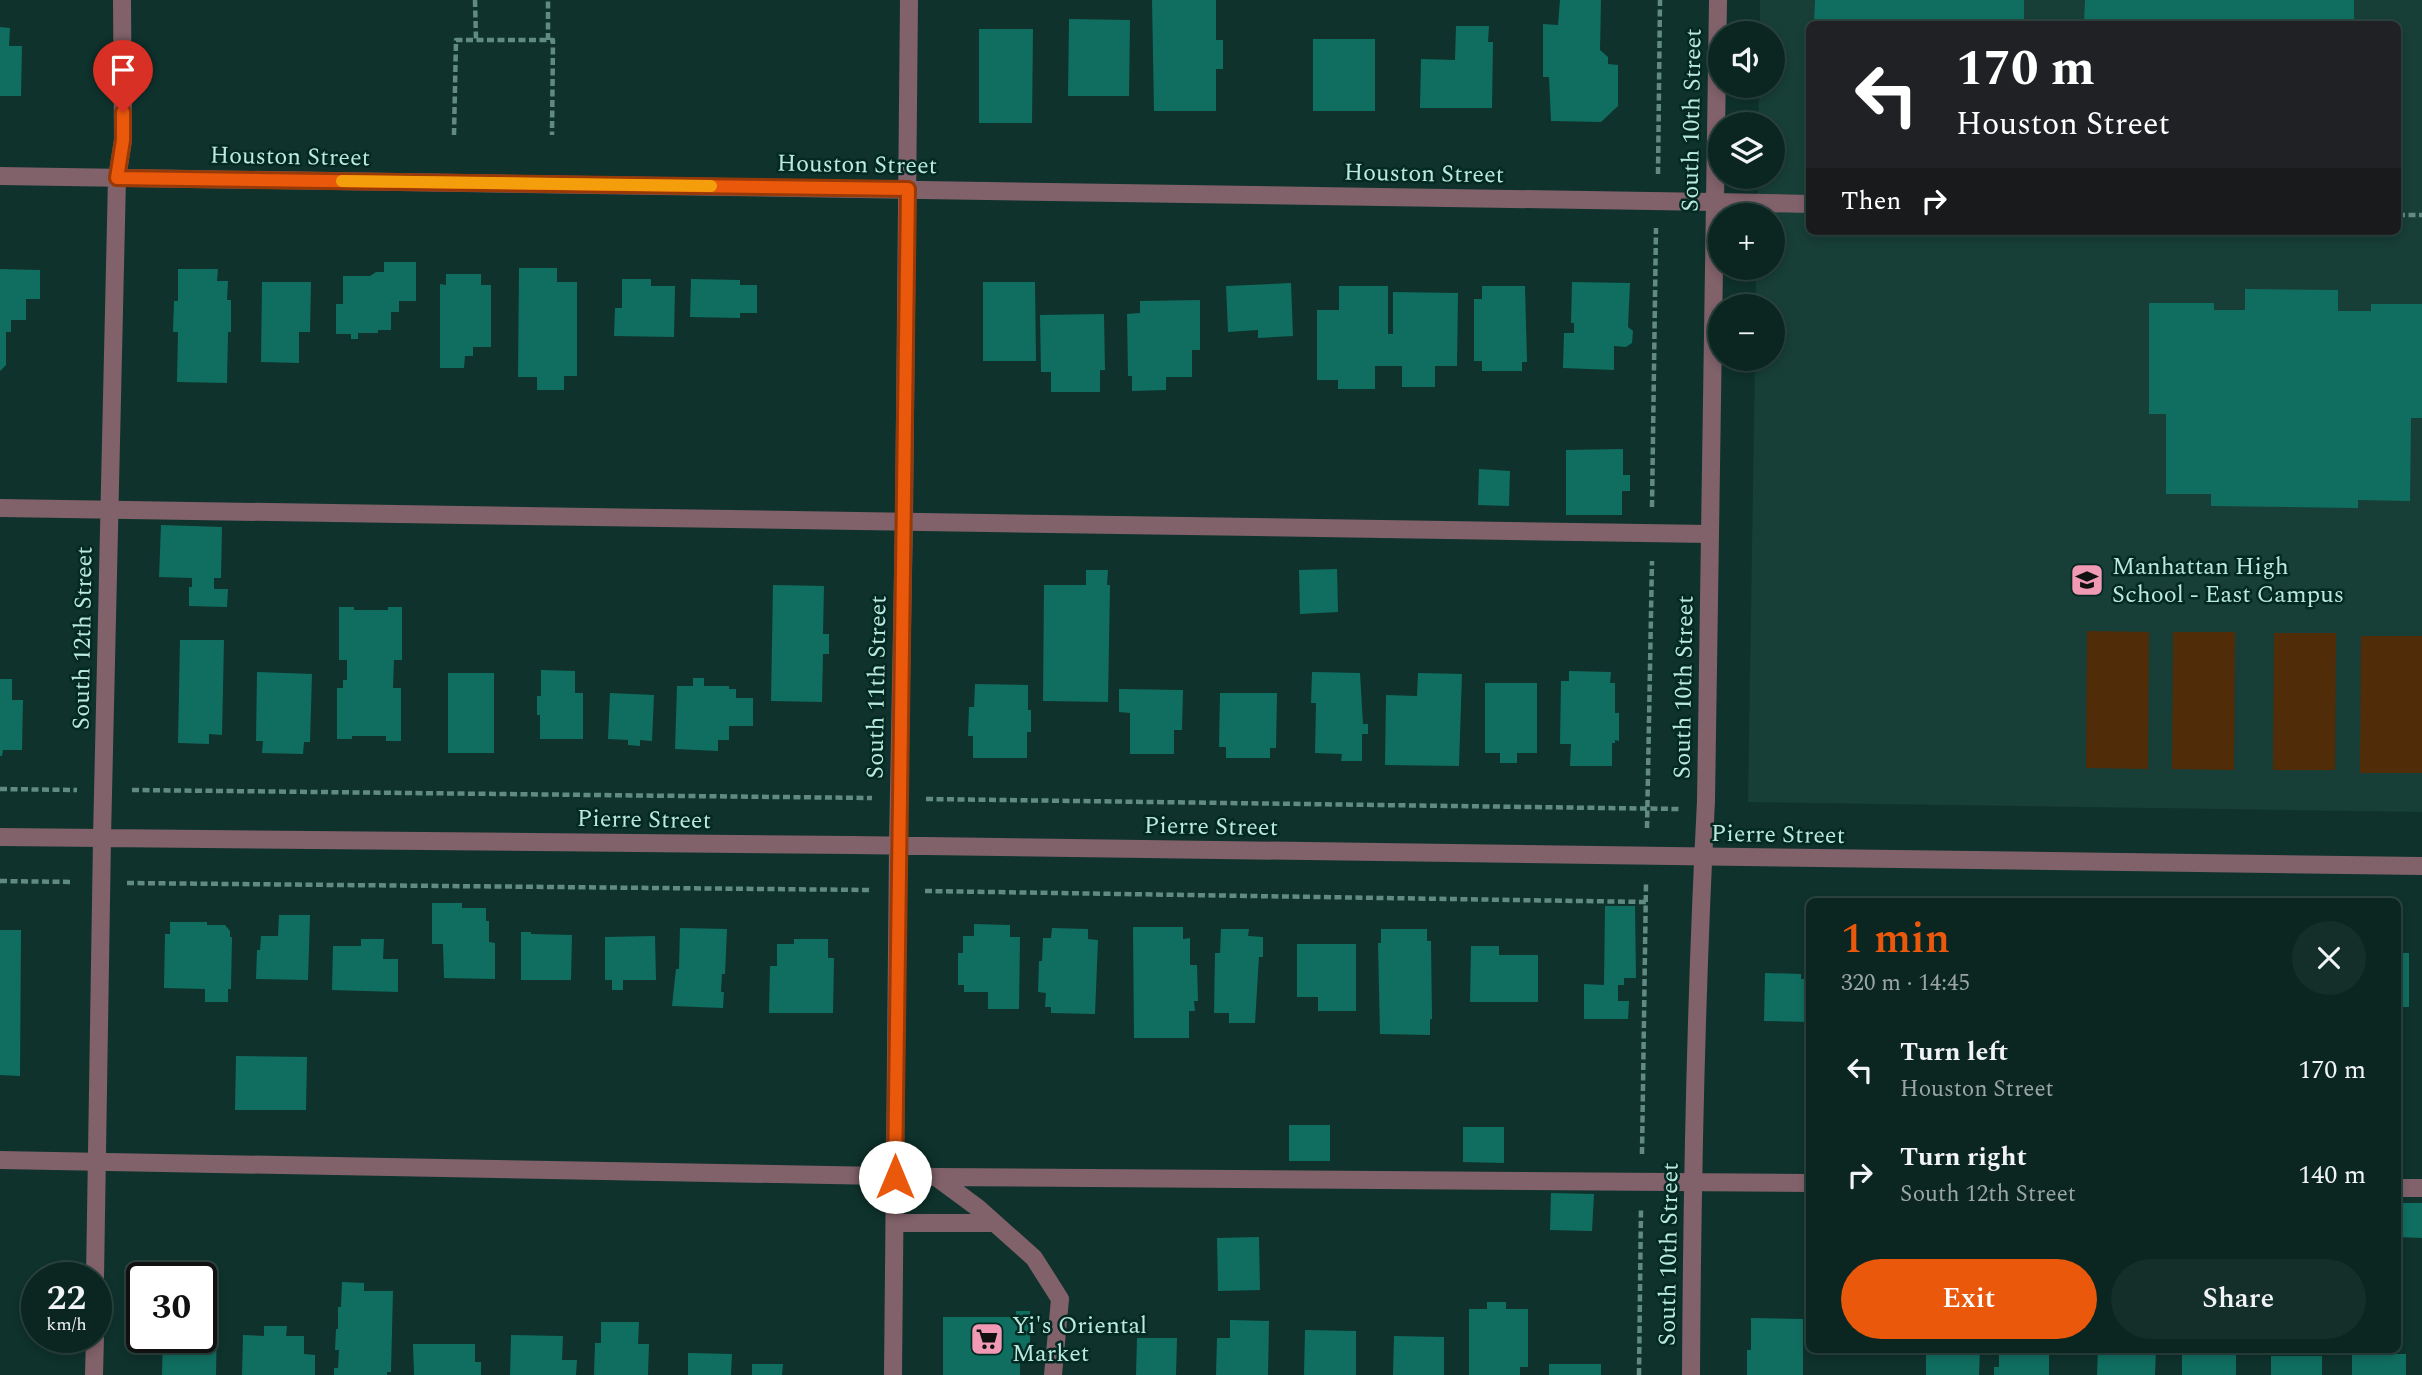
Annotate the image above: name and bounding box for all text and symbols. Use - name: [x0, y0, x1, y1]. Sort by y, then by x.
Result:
- map controls: [1708, 21, 1785, 371]
- button: sound: [1708, 21, 1785, 98]
- street label: South 10th Street: [1672, 28, 1712, 212]
- text: 170 m: [1956, 32, 2095, 107]
- pin: [93, 40, 153, 112]
- icon: left: [1841, 49, 1932, 140]
- icon: arrive: [104, 51, 142, 89]
- text: Houston Street: [1956, 100, 2170, 149]
- button: layers: [1708, 112, 1785, 189]
- street label: Houston Street: [209, 138, 370, 176]
- street label: Houston Street: [776, 146, 937, 184]
- street label: Houston Street: [1343, 155, 1504, 193]
- text: Then: [1841, 181, 1901, 221]
- icon: right: [1915, 182, 1953, 220]
- button: +: [1708, 203, 1785, 280]
- button: −: [1708, 294, 1785, 371]
- street label: South 12th Street: [63, 546, 103, 730]
- place label: Manhattan High School - East Campus: [2112, 549, 2344, 613]
- school or university icon: Manhattan High School - East Campus: [2068, 561, 2106, 599]
- street label: South 11th Street: [857, 595, 897, 779]
- street label: South 10th Street: [1664, 595, 1704, 779]
- street label: Pierre Street: [577, 801, 711, 839]
- street label: Pierre Street: [1144, 808, 1278, 846]
- street label: Pierre Street: [1711, 816, 1845, 854]
- text: 1 min: [1841, 908, 1950, 971]
- button: close: [2292, 921, 2366, 995]
- text: 320 m · 14:45: [1841, 966, 1970, 1001]
- text: Turn left: [1900, 1032, 2008, 1072]
- text: 170 m: [2298, 1050, 2366, 1090]
- icon: left: [1841, 1051, 1879, 1089]
- text: Houston Street: [1900, 1072, 2054, 1107]
- text: Turn right: [1900, 1137, 2027, 1177]
- position arrow: [858, 1140, 932, 1214]
- text: 140 m: [2298, 1155, 2366, 1195]
- icon: right: [1841, 1156, 1879, 1194]
- street label: South 10th Street: [1649, 1162, 1689, 1346]
- text: South 12th Street: [1900, 1177, 2076, 1212]
- button: Exit: [1841, 1259, 2097, 1339]
- button: Share: [2111, 1259, 2366, 1339]
- speed limit sign: 30: [126, 1262, 217, 1353]
- text: 22: [47, 1272, 86, 1325]
- place label: Yi's Oriental Market: [1012, 1308, 1147, 1372]
- text: km/h: [46, 1311, 87, 1338]
- supermarket icon: Yi's Oriental Market: [968, 1320, 1006, 1358]

